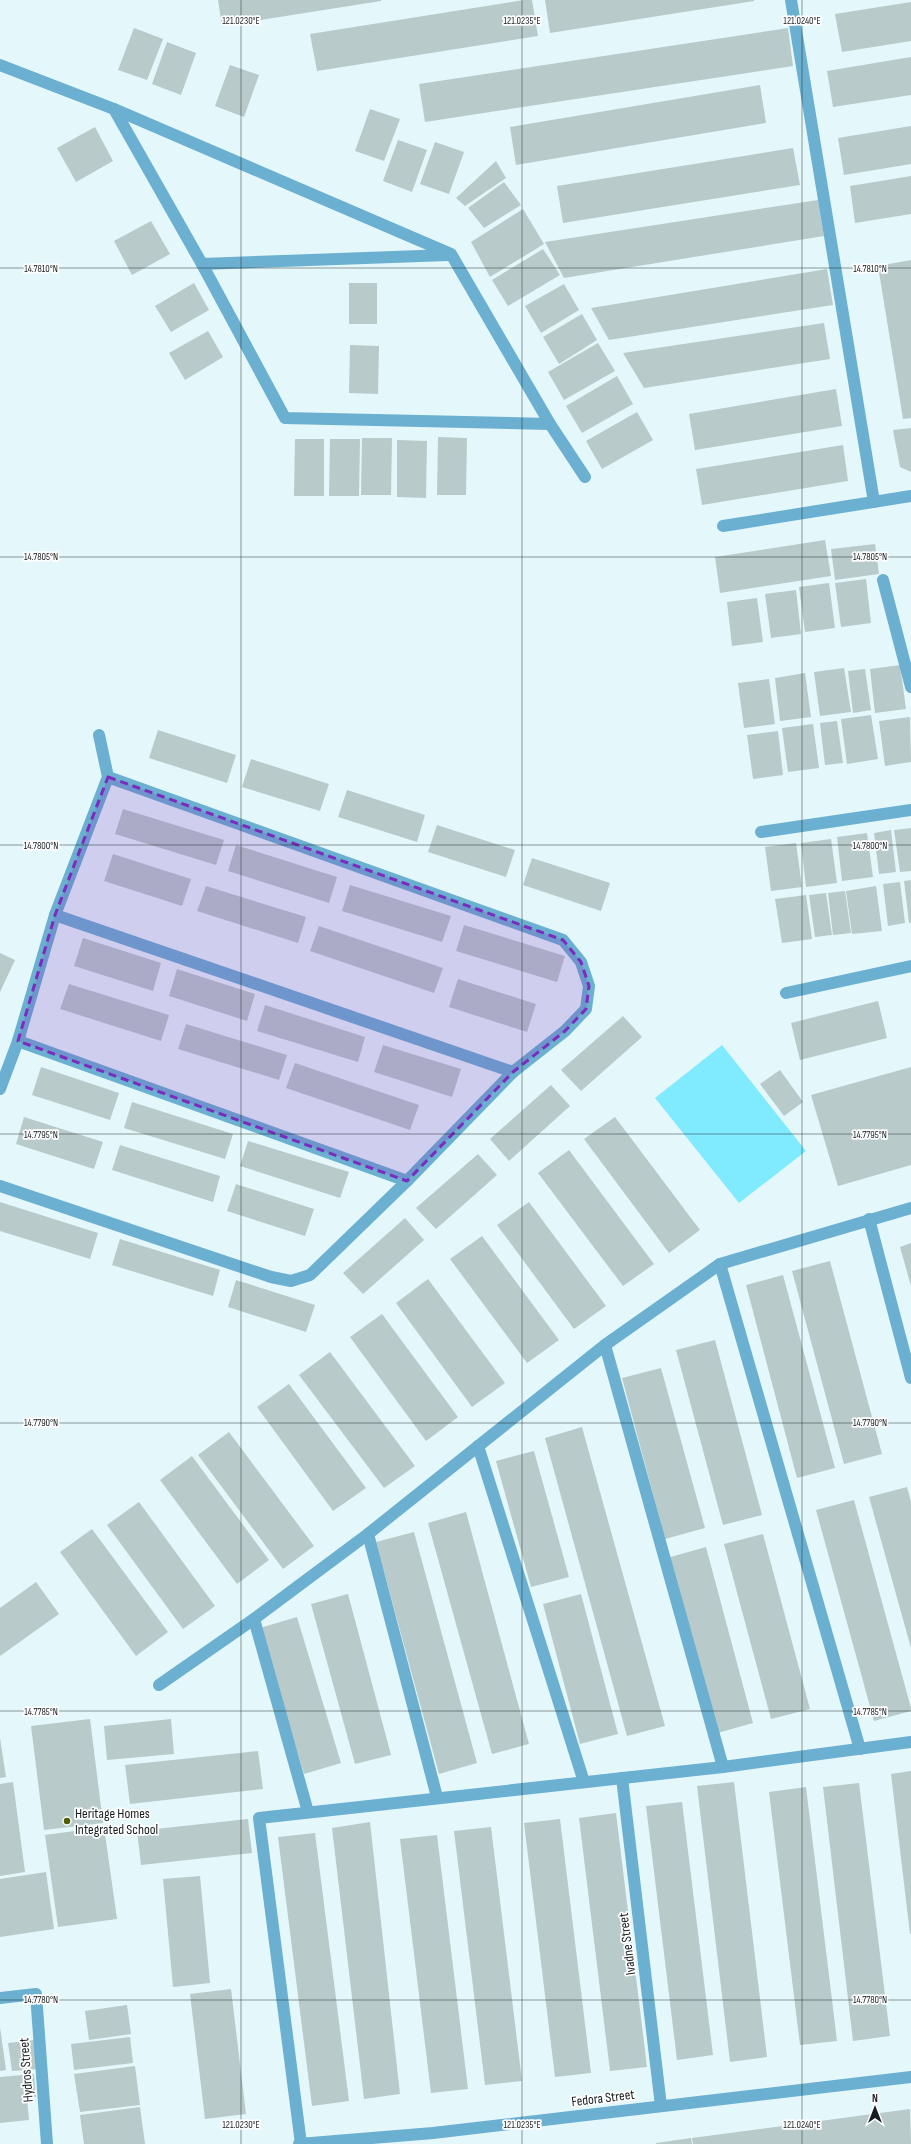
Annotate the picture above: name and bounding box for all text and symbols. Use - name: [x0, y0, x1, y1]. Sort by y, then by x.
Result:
- text: 121.0230°E: [222, 15, 260, 27]
- text: 121.0235°E: [503, 15, 541, 27]
- text: 121.0240°E: [783, 15, 821, 27]
- text: 14.7810°N: [24, 263, 58, 275]
- text: 14.7810°N: [853, 263, 887, 275]
- text: 14.7805°N: [24, 551, 58, 563]
- text: 14.7805°N: [853, 551, 887, 563]
- text: 14.7800°N: [24, 840, 58, 852]
- text: 14.7800°N: [853, 840, 887, 852]
- text: 14.7795°N: [24, 1129, 58, 1141]
- text: 14.7795°N: [853, 1129, 887, 1141]
- text: 14.7790°N: [24, 1417, 58, 1429]
- text: 14.7790°N: [853, 1417, 887, 1429]
- text: 14.7785°N: [24, 1706, 58, 1718]
- text: 14.7785°N: [853, 1706, 887, 1718]
- place label: Heritage Homes Integrated School: [75, 1805, 158, 1838]
- marker: Heritage Homes Integrated School: [62, 1816, 72, 1826]
- street label: Ivadne Street: [615, 1912, 639, 1976]
- text: 14.7780°N: [24, 1994, 58, 2006]
- text: 14.7780°N: [853, 1994, 887, 2006]
- street label: Hydros Street: [15, 2037, 37, 2103]
- street label: Fedora Street: [571, 2086, 635, 2110]
- north arrow: [855, 2088, 895, 2128]
- text: N: [872, 2092, 878, 2105]
- text: 121.0230°E: [222, 2119, 260, 2131]
- text: 121.0235°E: [503, 2119, 541, 2131]
- text: 121.0240°E: [783, 2119, 821, 2131]

